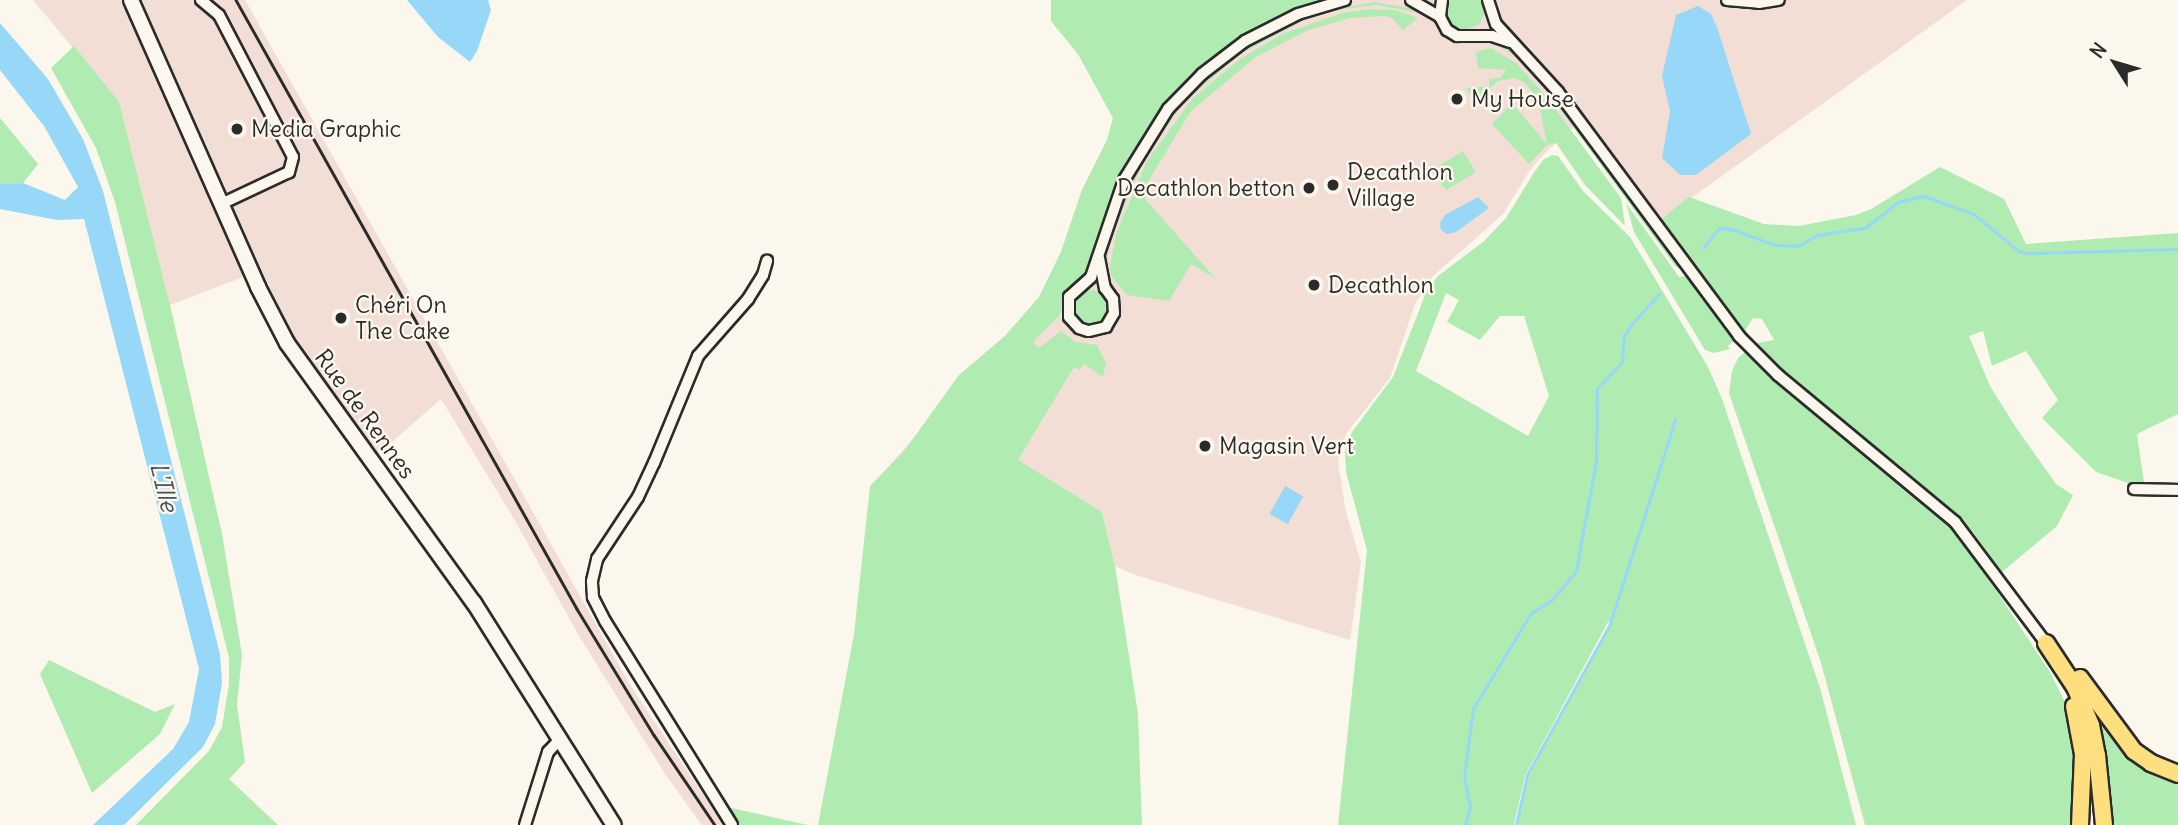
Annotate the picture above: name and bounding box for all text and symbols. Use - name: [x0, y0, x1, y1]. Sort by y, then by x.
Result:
- north arrow: [2080, 28, 2150, 98]
- text: N: [2085, 38, 2112, 63]
- place label: My House: [1471, 85, 1574, 113]
- marker: My House: [1449, 91, 1465, 107]
- place label: Media Graphic: [251, 115, 401, 143]
- marker: Media Graphic: [229, 121, 245, 137]
- place label: Decathlon Village: [1347, 158, 1453, 212]
- place label: Decathlon betton: [1117, 174, 1295, 202]
- marker: Decathlon Village: [1325, 177, 1341, 193]
- marker: Decathlon betton: [1301, 180, 1317, 196]
- place label: Decathlon: [1328, 271, 1434, 299]
- marker: Decathlon: [1306, 277, 1322, 293]
- place label: Chéri On The Cake: [355, 291, 450, 345]
- marker: Chéri On The Cake: [333, 310, 349, 326]
- street label: Rue de Rennes: [309, 344, 421, 484]
- place label: Magasin Vert: [1219, 432, 1354, 460]
- marker: Magasin Vert: [1197, 438, 1213, 454]
- water label: L'Ille: [144, 459, 184, 515]

